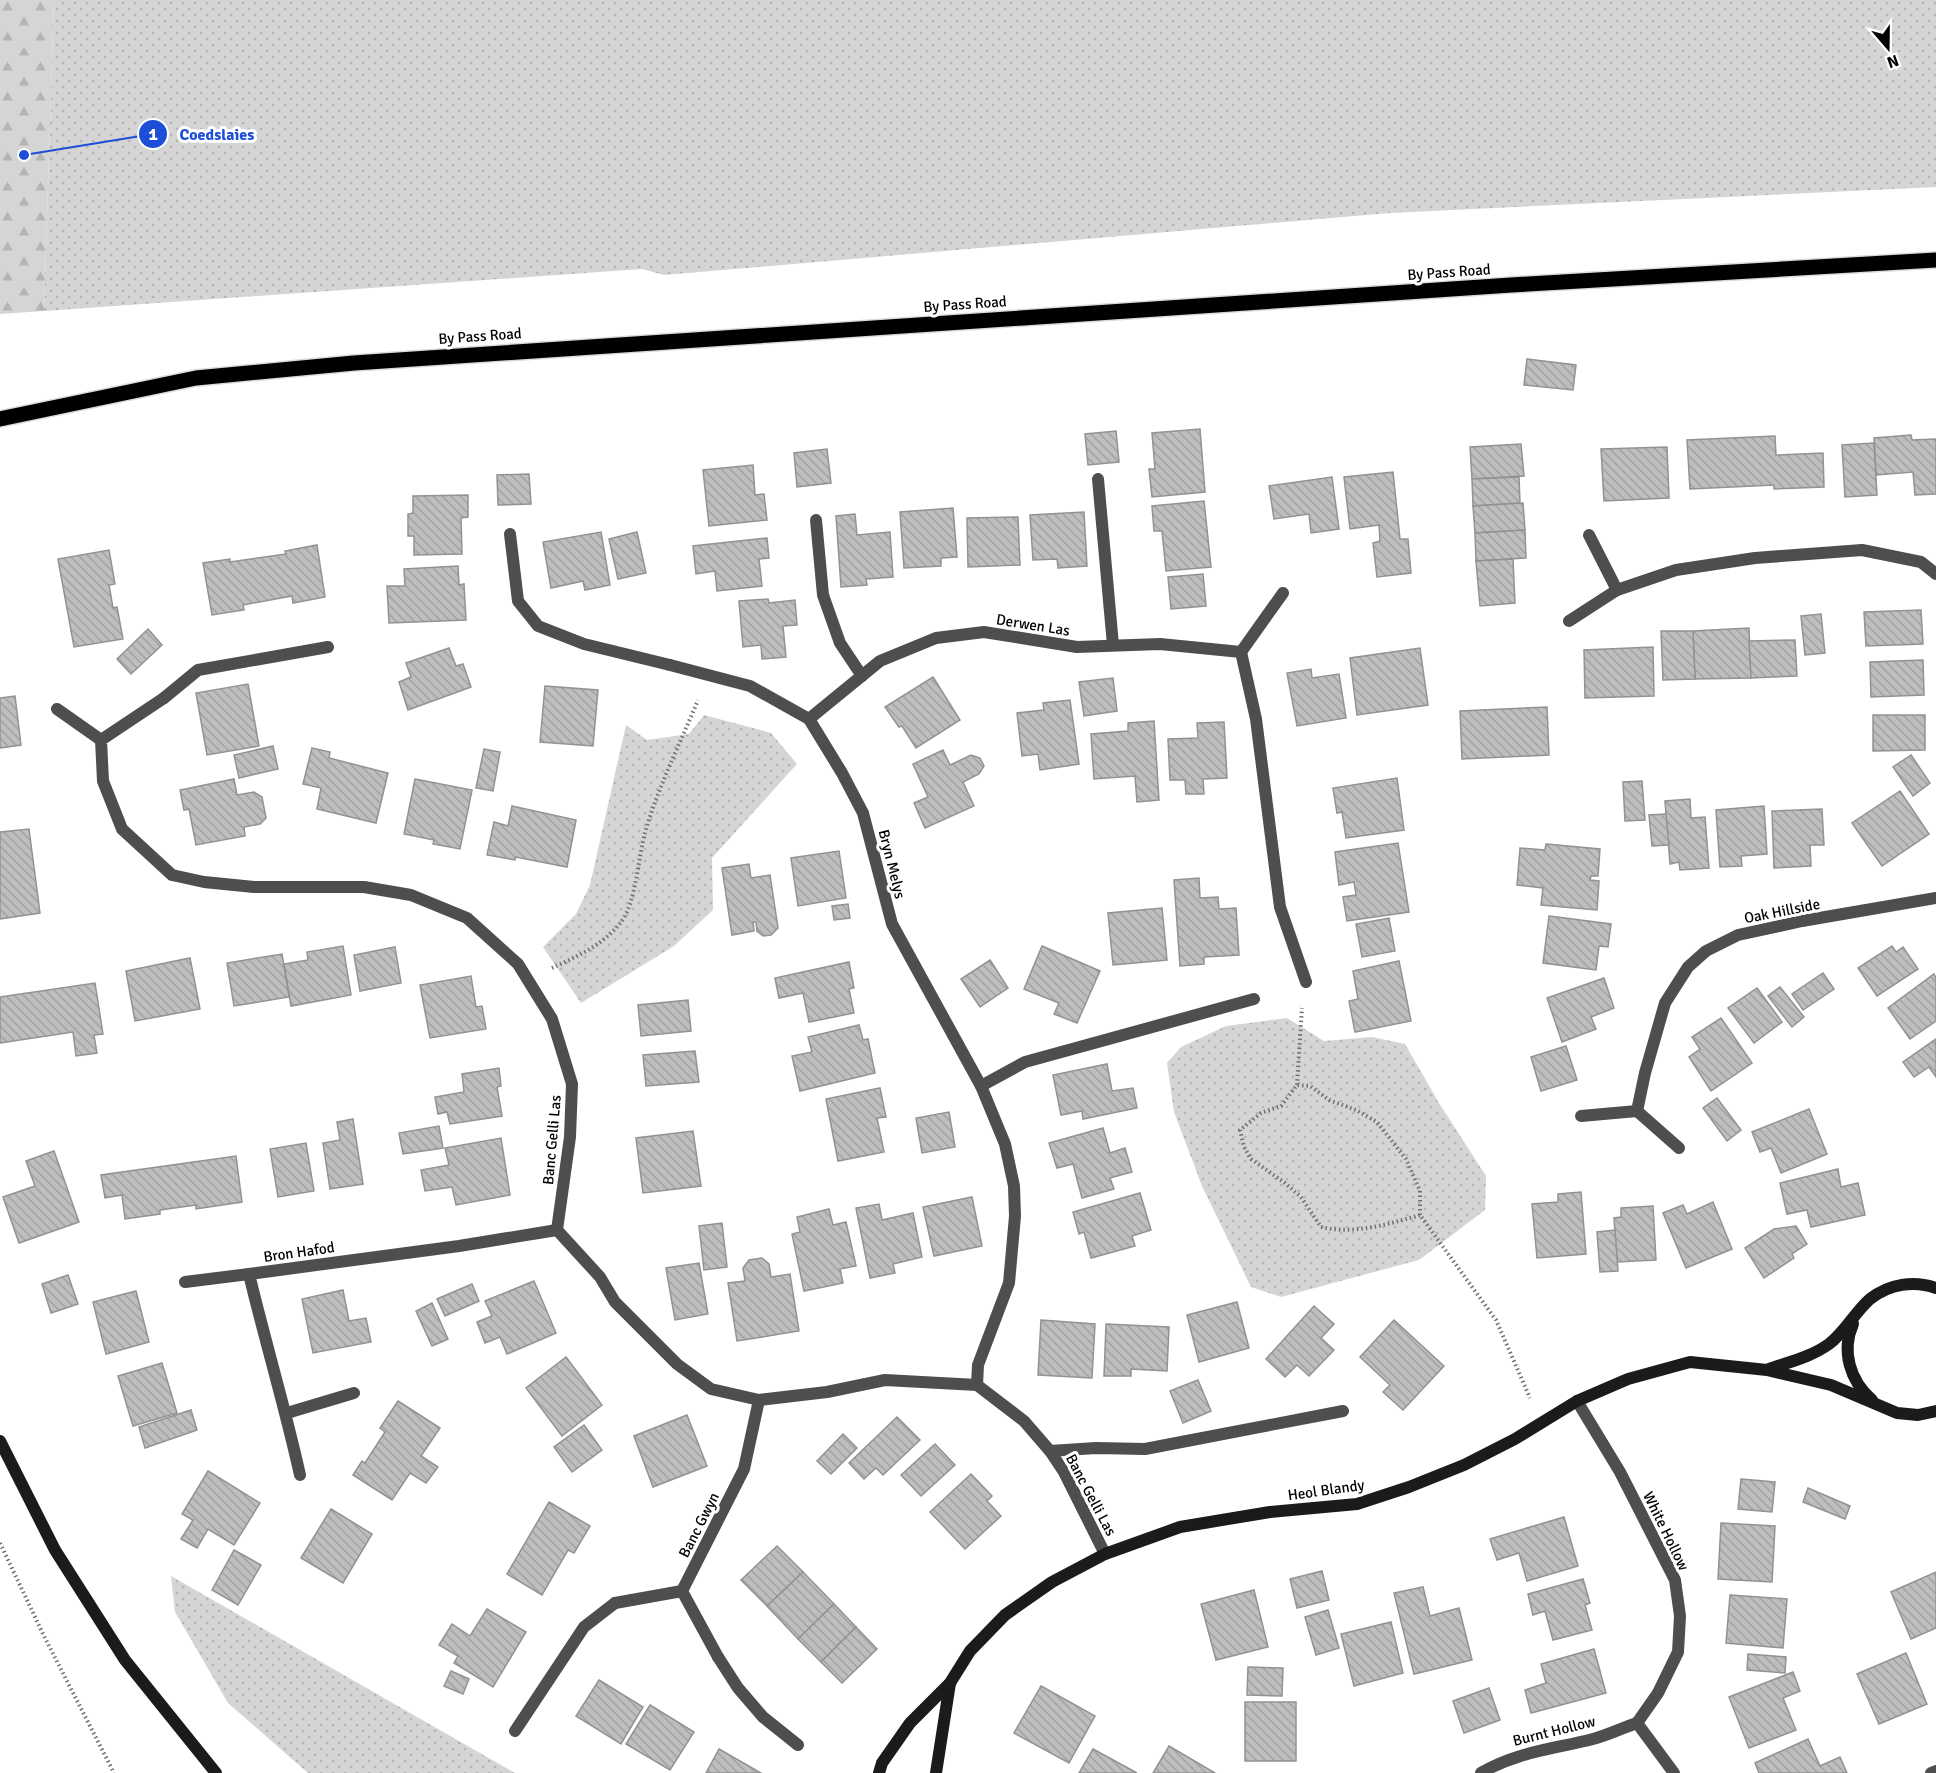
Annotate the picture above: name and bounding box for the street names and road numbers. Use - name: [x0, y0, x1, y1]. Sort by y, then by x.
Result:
- street label: By Pass Road: [1407, 260, 1491, 284]
- street label: By Pass Road: [923, 292, 1007, 316]
- street label: By Pass Road: [438, 324, 522, 348]
- street label: Derwen Las: [995, 610, 1072, 640]
- street label: Bryn Melys: [875, 828, 909, 901]
- street label: Oak Hillside: [1742, 895, 1822, 927]
- street label: Banc Gelli Las: [539, 1094, 565, 1186]
- street label: Bron Hafod: [262, 1238, 336, 1266]
- street label: Banc Gelli Las: [1062, 1451, 1120, 1539]
- street label: Heol Blandy: [1286, 1476, 1366, 1504]
- street label: Banc Gwyn: [675, 1489, 723, 1561]
- street label: White Hollow: [1639, 1489, 1693, 1574]
- street label: Burnt Hollow: [1511, 1712, 1597, 1750]

